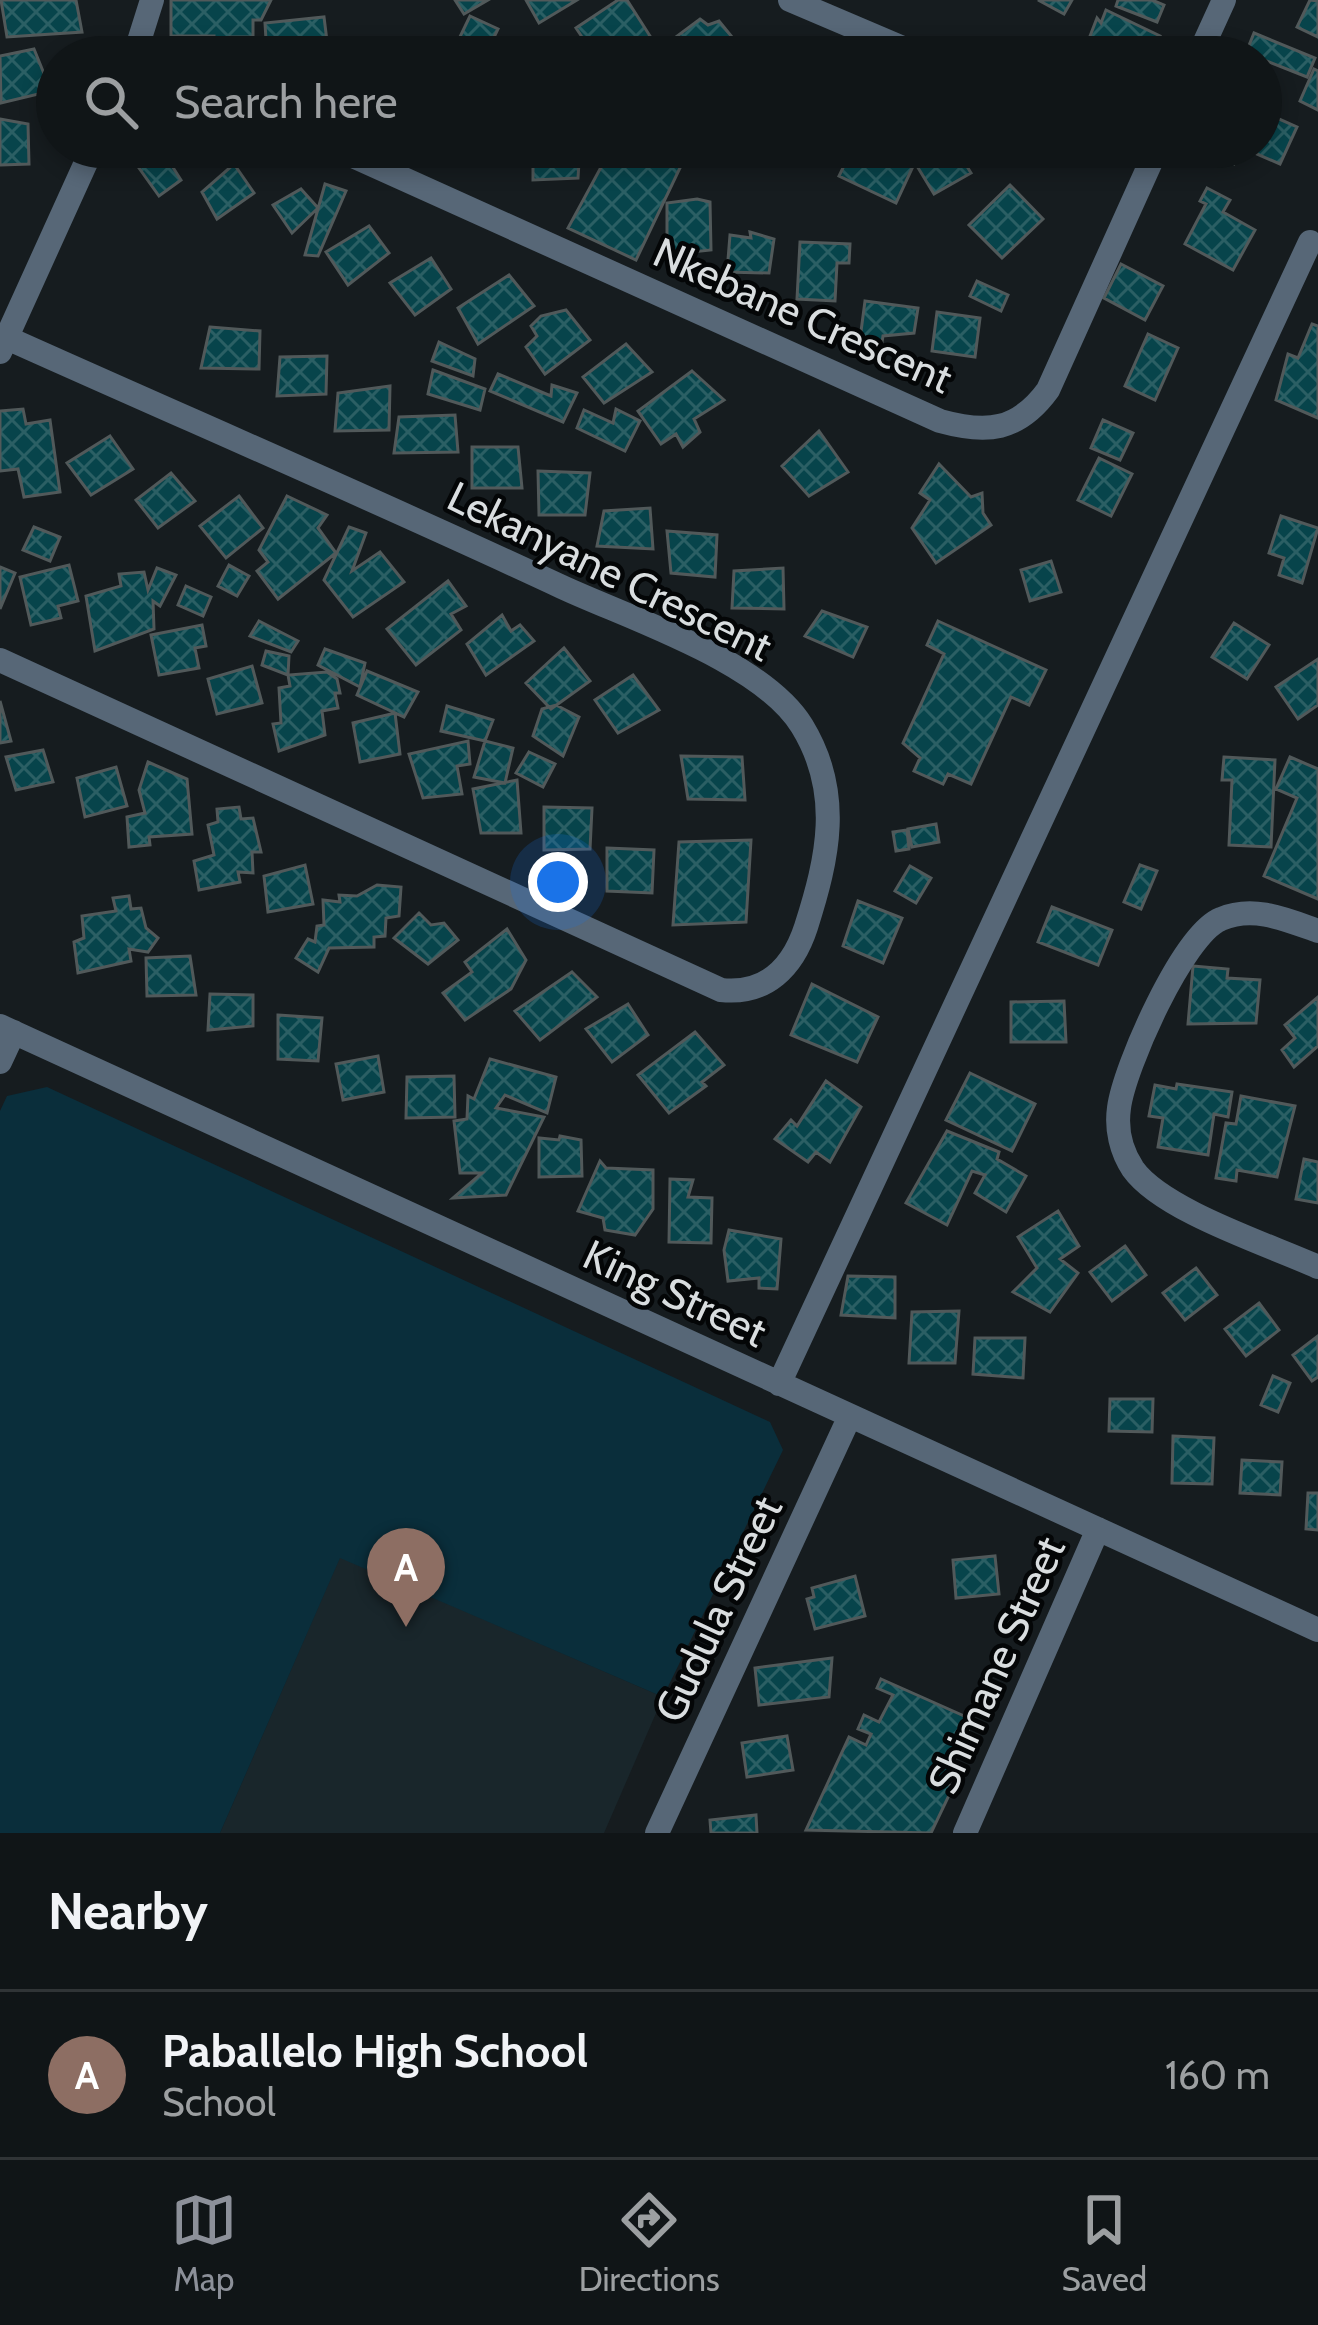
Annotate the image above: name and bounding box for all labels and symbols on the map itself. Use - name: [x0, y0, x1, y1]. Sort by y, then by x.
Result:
- street label: Nkebane Crescent: [646, 226, 960, 404]
- street label: Lekanyane Crescent: [439, 470, 781, 672]
- your location: [528, 852, 588, 912]
- street label: King Street: [575, 1228, 775, 1358]
- street label: Gudula Street: [643, 1488, 793, 1730]
- pin: A: [367, 1528, 445, 1627]
- street label: Shimane Street: [916, 1529, 1076, 1801]

